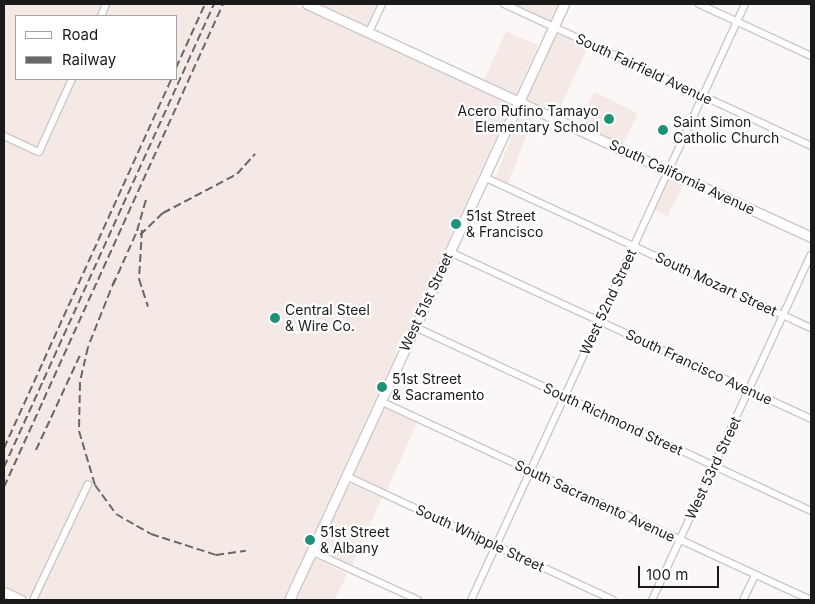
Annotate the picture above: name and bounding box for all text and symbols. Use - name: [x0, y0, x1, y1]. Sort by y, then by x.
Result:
- legend: [15, 15, 178, 80]
- text: Road: [62, 25, 98, 44]
- street label: South Fairfield Avenue: [573, 30, 715, 108]
- text: Railway: [62, 50, 116, 69]
- place label: Acero Rufino Tamayo Elementary School: [458, 103, 599, 136]
- marker: Acero Rufino Tamayo Elementary School: [603, 113, 615, 125]
- place label: Saint Simon Catholic Church: [673, 114, 779, 146]
- marker: Saint Simon Catholic Church: [657, 124, 669, 136]
- street label: South California Avenue: [607, 136, 757, 218]
- place label: 51st Street & Francisco: [466, 208, 543, 240]
- marker: 51st Street & Francisco: [450, 218, 462, 230]
- street label: West 52nd Street: [576, 247, 640, 357]
- street label: South Mozart Street: [652, 248, 780, 320]
- street label: West 51st Street: [396, 250, 456, 354]
- place label: Central Steel & Wire Co.: [285, 302, 370, 334]
- marker: Central Steel & Wire Co.: [269, 312, 281, 324]
- street label: South Francisco Avenue: [623, 326, 775, 408]
- place label: 51st Street & Sacramento: [392, 371, 484, 404]
- street label: South Richmond Street: [541, 379, 685, 459]
- marker: 51st Street & Sacramento: [376, 381, 388, 393]
- street label: West 53rd Street: [682, 414, 744, 522]
- street label: South Sacramento Avenue: [512, 456, 678, 546]
- street label: South Whipple Street: [413, 501, 547, 575]
- place label: 51st Street & Albany: [320, 524, 390, 556]
- marker: 51st Street & Albany: [304, 534, 316, 546]
- scale bar: [640, 556, 721, 588]
- text: 100 m: [646, 565, 688, 584]

